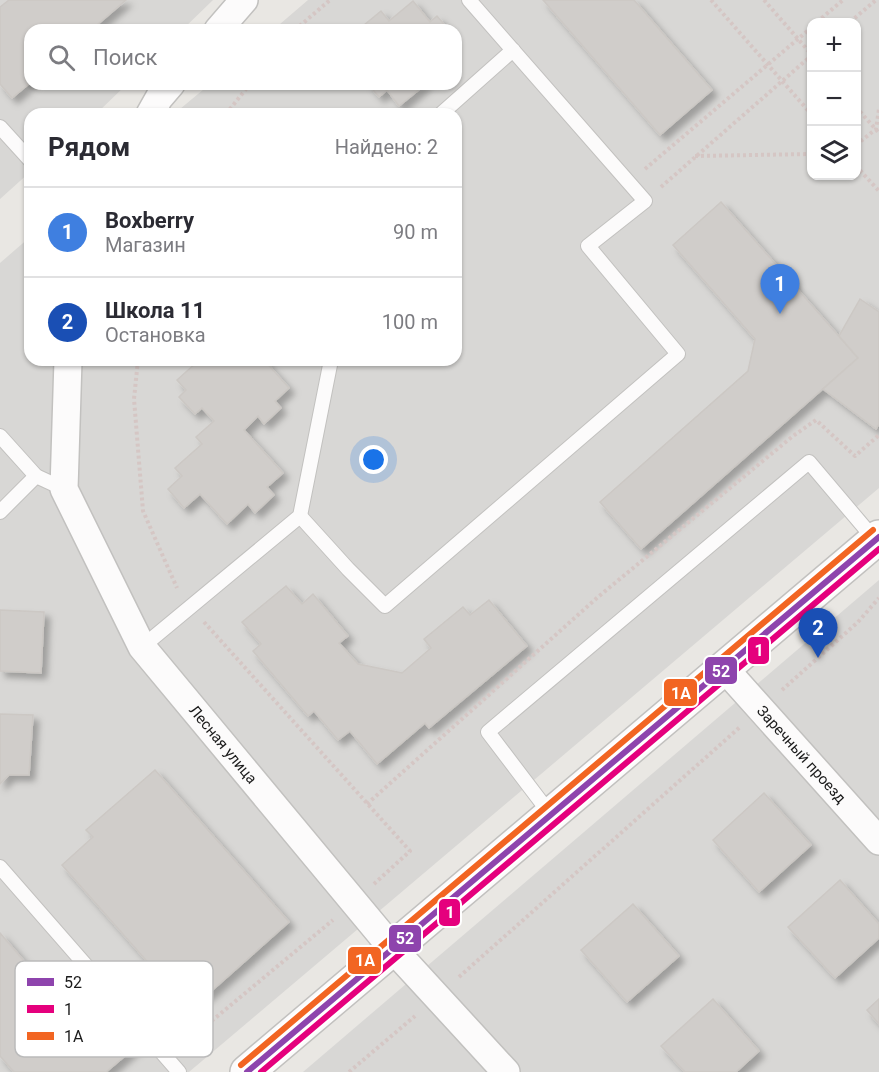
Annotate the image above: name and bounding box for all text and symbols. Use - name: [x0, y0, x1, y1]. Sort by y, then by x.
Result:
- map controls: [807, 18, 861, 180]
- button: +: [807, 18, 861, 72]
- search box: [24, 24, 462, 90]
- icon: search: [45, 41, 78, 74]
- text: Поиск: [93, 45, 157, 70]
- button: −: [807, 72, 861, 126]
- button: layers: [807, 126, 861, 180]
- text: Рядом: [48, 132, 130, 162]
- text: Найдено: 2: [335, 135, 438, 159]
- text: Boxberry: [105, 208, 194, 233]
- text: 1: [62, 220, 73, 244]
- text: 90 m: [393, 220, 438, 244]
- text: Магазин: [105, 233, 186, 257]
- pin: 1: [760, 264, 800, 314]
- text: Школа 11: [105, 298, 205, 323]
- text: 2: [62, 310, 73, 334]
- text: 100 m: [382, 310, 438, 334]
- text: Остановка: [105, 323, 206, 347]
- your location: [359, 445, 388, 474]
- pin: 2: [798, 608, 838, 658]
- line badge: 1: [747, 636, 770, 665]
- text: 1: [754, 641, 764, 660]
- line badge: 52: [704, 656, 738, 685]
- text: 52: [712, 662, 730, 681]
- line badge: 1А: [663, 678, 698, 707]
- text: 1А: [671, 684, 691, 703]
- street label: Лесная улица: [185, 702, 261, 787]
- street label: Заречный проезд: [753, 702, 850, 807]
- line badge: 1: [438, 898, 461, 927]
- text: 1: [445, 903, 455, 922]
- line badge: 52: [388, 924, 422, 953]
- text: 52: [396, 929, 414, 948]
- line badge: 1А: [347, 946, 382, 975]
- text: 1А: [355, 951, 375, 970]
- legend: [15, 961, 213, 1057]
- text: 52: [64, 973, 82, 992]
- text: 1: [64, 1000, 73, 1019]
- text: 1А: [64, 1027, 84, 1046]

